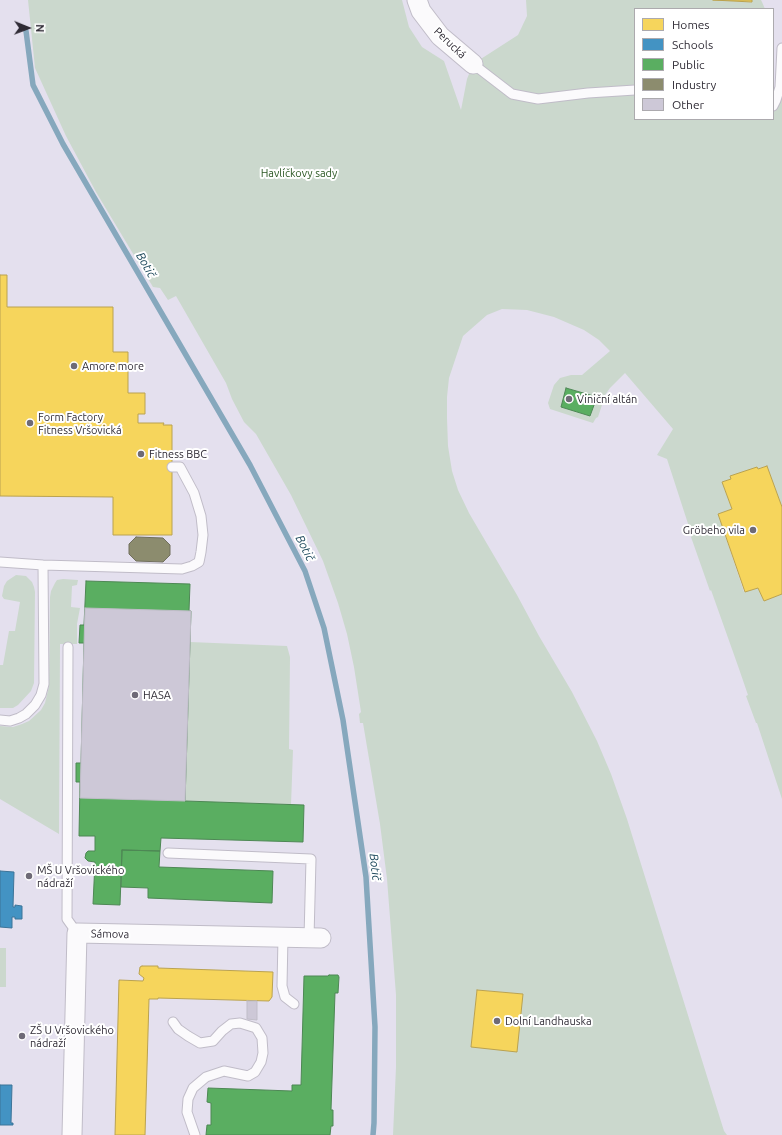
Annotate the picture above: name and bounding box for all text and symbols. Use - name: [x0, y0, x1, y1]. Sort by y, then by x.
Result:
- north arrow: [8, 8, 48, 48]
- legend: [634, 8, 774, 120]
- text: Homes: [672, 18, 710, 31]
- text: N: [34, 24, 46, 32]
- street label: Perucká: [431, 25, 469, 61]
- text: Schools: [672, 38, 713, 51]
- text: Public: [672, 58, 705, 71]
- text: Industry: [672, 78, 716, 91]
- text: Other: [672, 98, 704, 111]
- park label: Havlíčkovy sady: [261, 166, 337, 180]
- water label: Botič: [133, 250, 159, 280]
- place label: Amore more: [82, 359, 144, 373]
- marker: Amore more: [69, 361, 79, 371]
- place label: Viniční altán: [577, 392, 637, 406]
- marker: Viniční altán: [564, 394, 574, 404]
- place label: Form Factory Fitness Vršovická: [38, 410, 122, 436]
- marker: Form Factory Fitness Vršovická: [25, 418, 35, 428]
- place label: Fitness BBC: [149, 447, 207, 461]
- marker: Fitness BBC: [136, 449, 146, 459]
- place label: Gröbeho vila: [683, 523, 745, 537]
- marker: Gröbeho vila: [748, 525, 758, 535]
- water label: Botič: [292, 533, 318, 563]
- place label: HASA: [143, 688, 171, 702]
- marker: HASA: [130, 690, 140, 700]
- water label: Botič: [366, 853, 384, 881]
- place label: MŠ U Vršovického nádraží: [37, 863, 124, 889]
- marker: MŠ U Vršovického nádraží: [24, 871, 34, 881]
- street label: Sámova: [91, 927, 129, 941]
- place label: Dolní Landhauska: [505, 1014, 592, 1028]
- marker: Dolní Landhauska: [492, 1016, 502, 1026]
- place label: ZŠ U Vršovického nádraží: [30, 1023, 114, 1049]
- marker: ZŠ U Vršovického nádraží: [17, 1031, 27, 1041]

